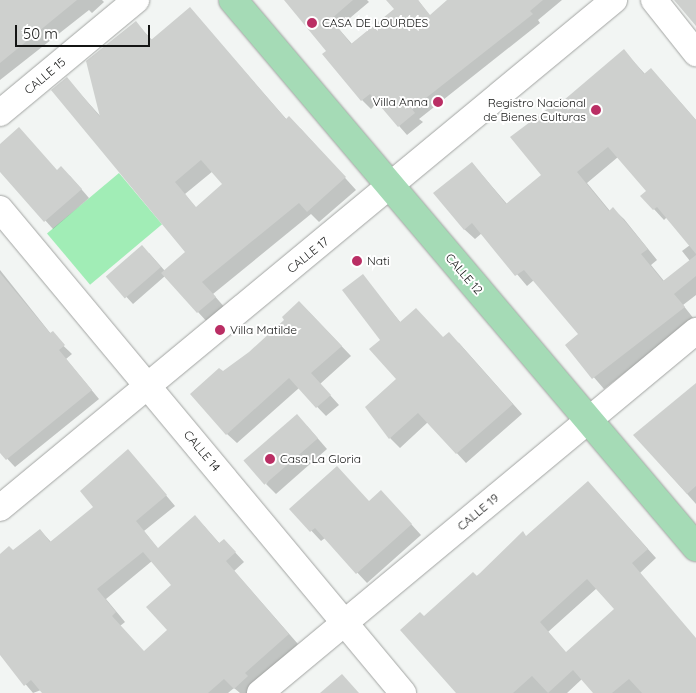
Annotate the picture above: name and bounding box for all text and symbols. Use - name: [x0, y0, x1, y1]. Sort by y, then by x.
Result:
- scale bar: [18, 15, 152, 47]
- place label: CASA DE LOURDES: [322, 16, 428, 30]
- marker: CASA DE LOURDES: [306, 17, 318, 29]
- text: 50 m: [23, 24, 58, 43]
- street label: CALLE 15: [21, 55, 69, 97]
- place label: Villa Anna: [372, 95, 428, 109]
- marker: Villa Anna: [432, 96, 444, 108]
- place label: Registro Nacional de Bienes Culturas: [483, 96, 586, 124]
- marker: Registro Nacional de Bienes Culturas: [590, 104, 602, 116]
- street label: CALLE 17: [284, 234, 332, 276]
- street label: CALLE 12: [442, 251, 486, 297]
- place label: Nati: [367, 254, 390, 268]
- marker: Nati: [351, 255, 363, 267]
- place label: Villa Matilde: [230, 323, 297, 337]
- marker: Villa Matilde: [214, 324, 226, 336]
- street label: CALLE 14: [181, 428, 223, 474]
- place label: Casa La Gloria: [280, 452, 361, 466]
- marker: Casa La Gloria: [264, 453, 276, 465]
- street label: CALLE 19: [454, 491, 502, 533]

